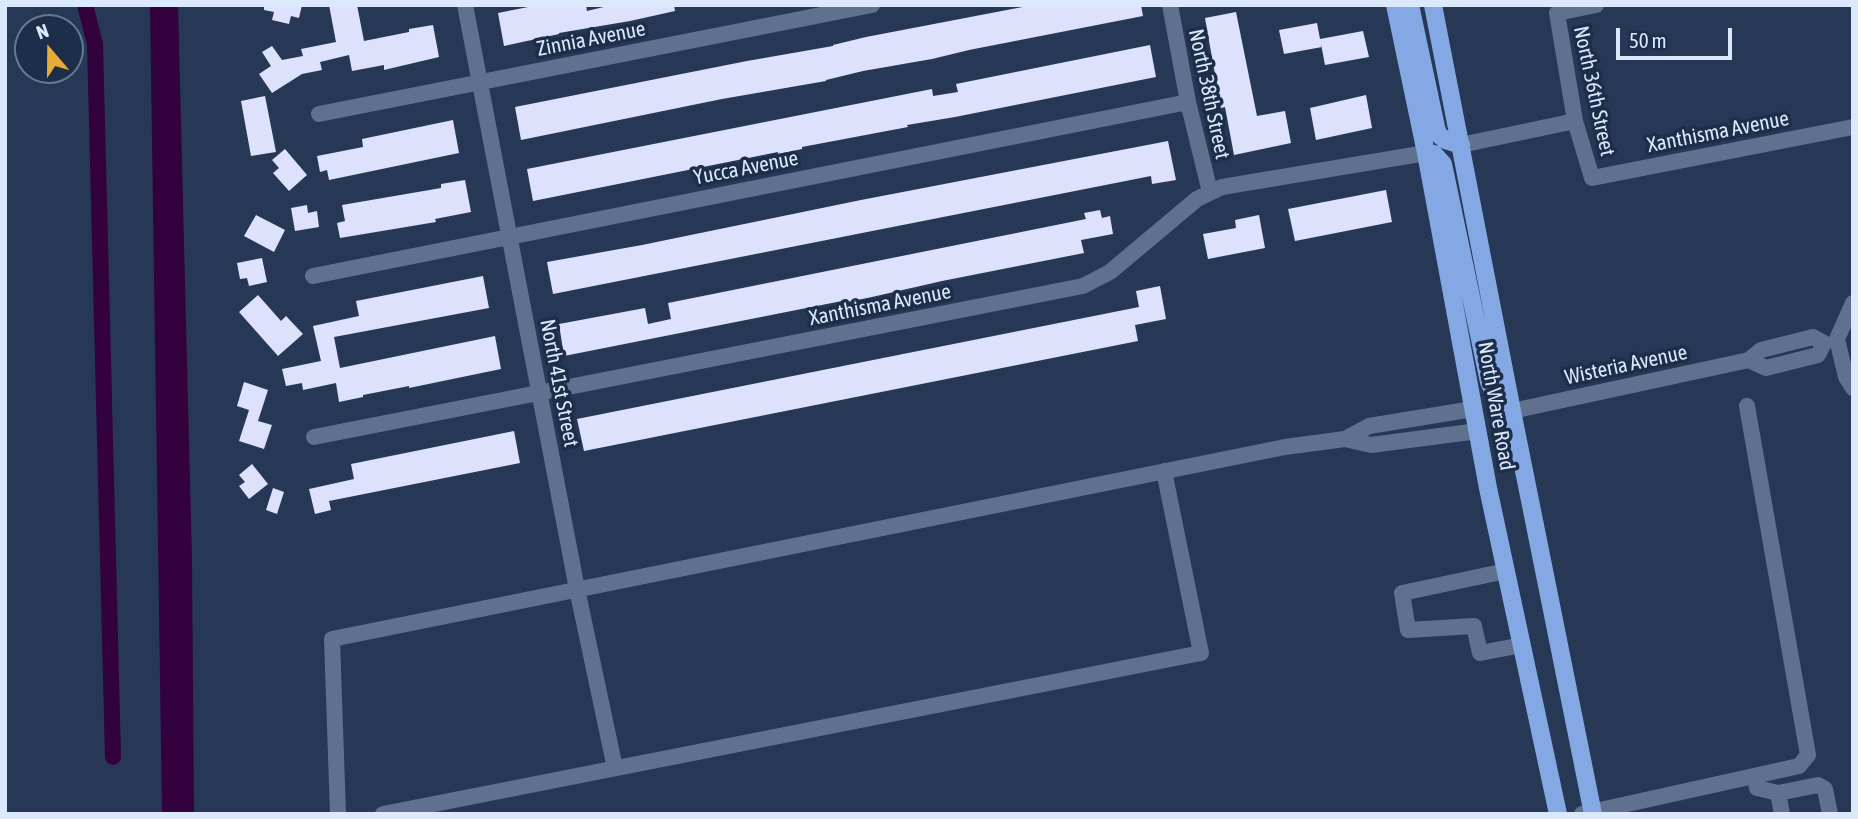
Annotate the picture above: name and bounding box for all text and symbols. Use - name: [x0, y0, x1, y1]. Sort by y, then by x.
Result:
- north arrow: [14, 14, 84, 84]
- scale bar: [1620, 14, 1736, 58]
- street label: Zinnia Avenue: [534, 16, 648, 62]
- text: N: [33, 19, 52, 43]
- street label: North 36th Street: [1568, 24, 1620, 158]
- street label: North 38th Street: [1183, 27, 1235, 161]
- text: 50 m: [1629, 28, 1667, 52]
- street label: Xanthisma Avenue: [1645, 106, 1791, 158]
- street label: Yucca Avenue: [692, 146, 800, 190]
- street label: Xanthisma Avenue: [807, 279, 953, 331]
- street label: North 41st Street: [534, 317, 584, 449]
- street label: North Ware Road: [1472, 340, 1520, 472]
- street label: Wisteria Avenue: [1562, 340, 1690, 390]

